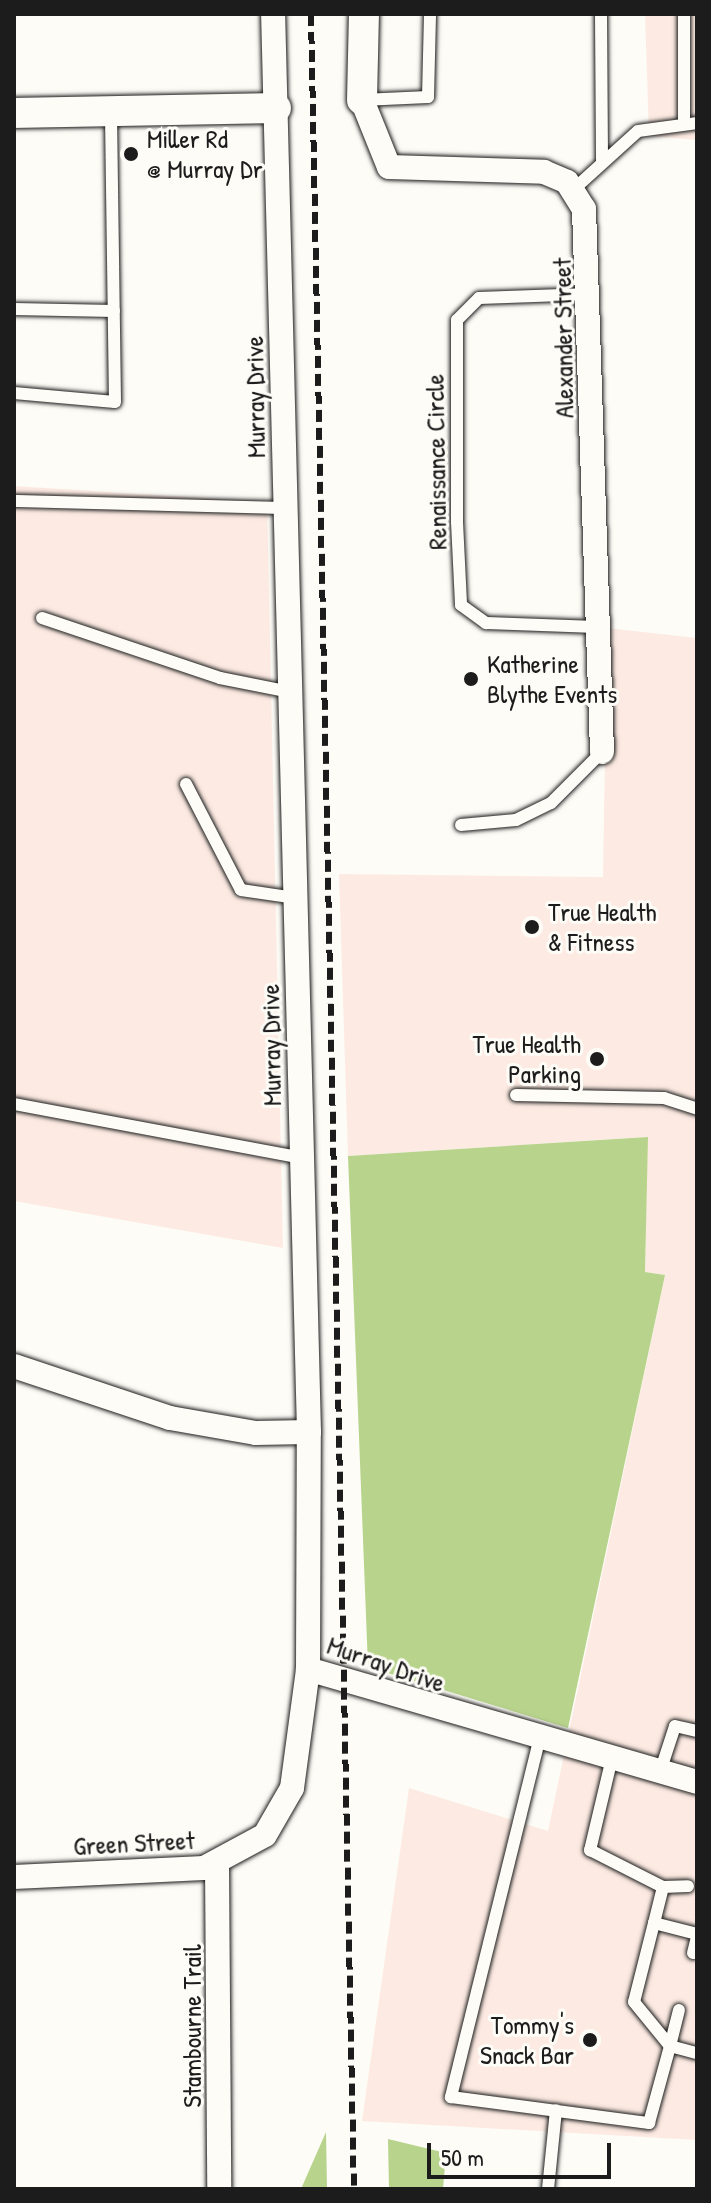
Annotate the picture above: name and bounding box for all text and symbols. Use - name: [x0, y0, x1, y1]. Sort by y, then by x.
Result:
- place label: Miller Rd @ Murray Dr: [147, 123, 263, 184]
- marker: Miller Rd @ Murray Dr: [122, 145, 140, 163]
- street label: Alexander Street: [546, 257, 580, 419]
- street label: Murray Drive: [238, 336, 272, 458]
- street label: Renaissance Circle: [419, 374, 453, 550]
- place label: Katherine Blythe Events: [487, 648, 617, 710]
- marker: Katherine Blythe Events: [462, 670, 480, 688]
- place label: True Health & Fitness: [548, 896, 656, 958]
- marker: True Health & Fitness: [523, 918, 541, 936]
- street label: Murray Drive: [254, 984, 288, 1106]
- place label: True Health Parking: [473, 1028, 581, 1090]
- marker: True Health Parking: [588, 1050, 606, 1068]
- street label: Murray Drive: [323, 1629, 449, 1699]
- street label: Green Street: [73, 1824, 195, 1862]
- street label: Stambourne Trail: [176, 1944, 208, 2108]
- place label: Tommy's Snack Bar: [480, 2009, 574, 2070]
- marker: Tommy's Snack Bar: [581, 2031, 599, 2049]
- scale bar: [431, 2127, 615, 2177]
- text: 50 m: [441, 2141, 484, 2173]

